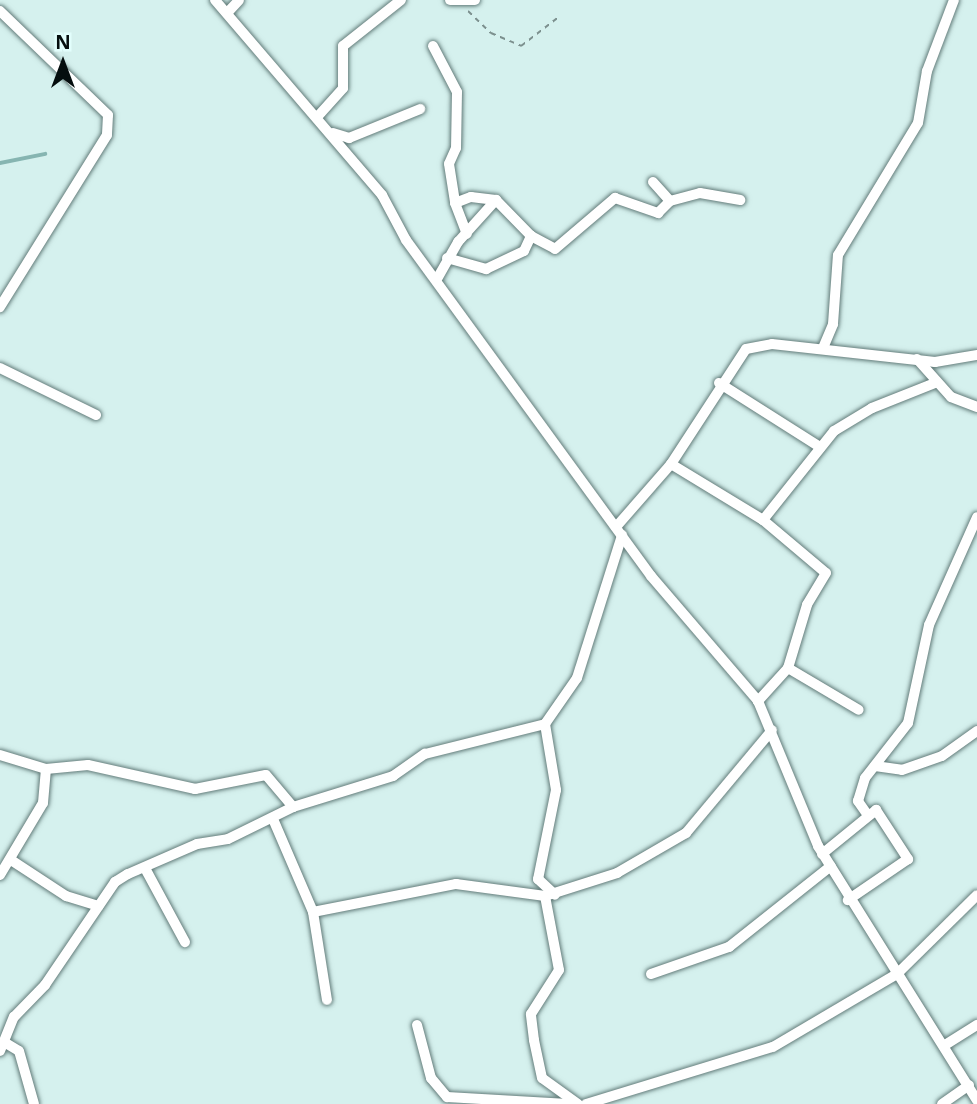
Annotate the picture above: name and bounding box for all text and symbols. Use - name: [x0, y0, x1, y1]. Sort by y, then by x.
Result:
- north arrow: [28, 28, 98, 98]
- text: N: [55, 29, 71, 55]

